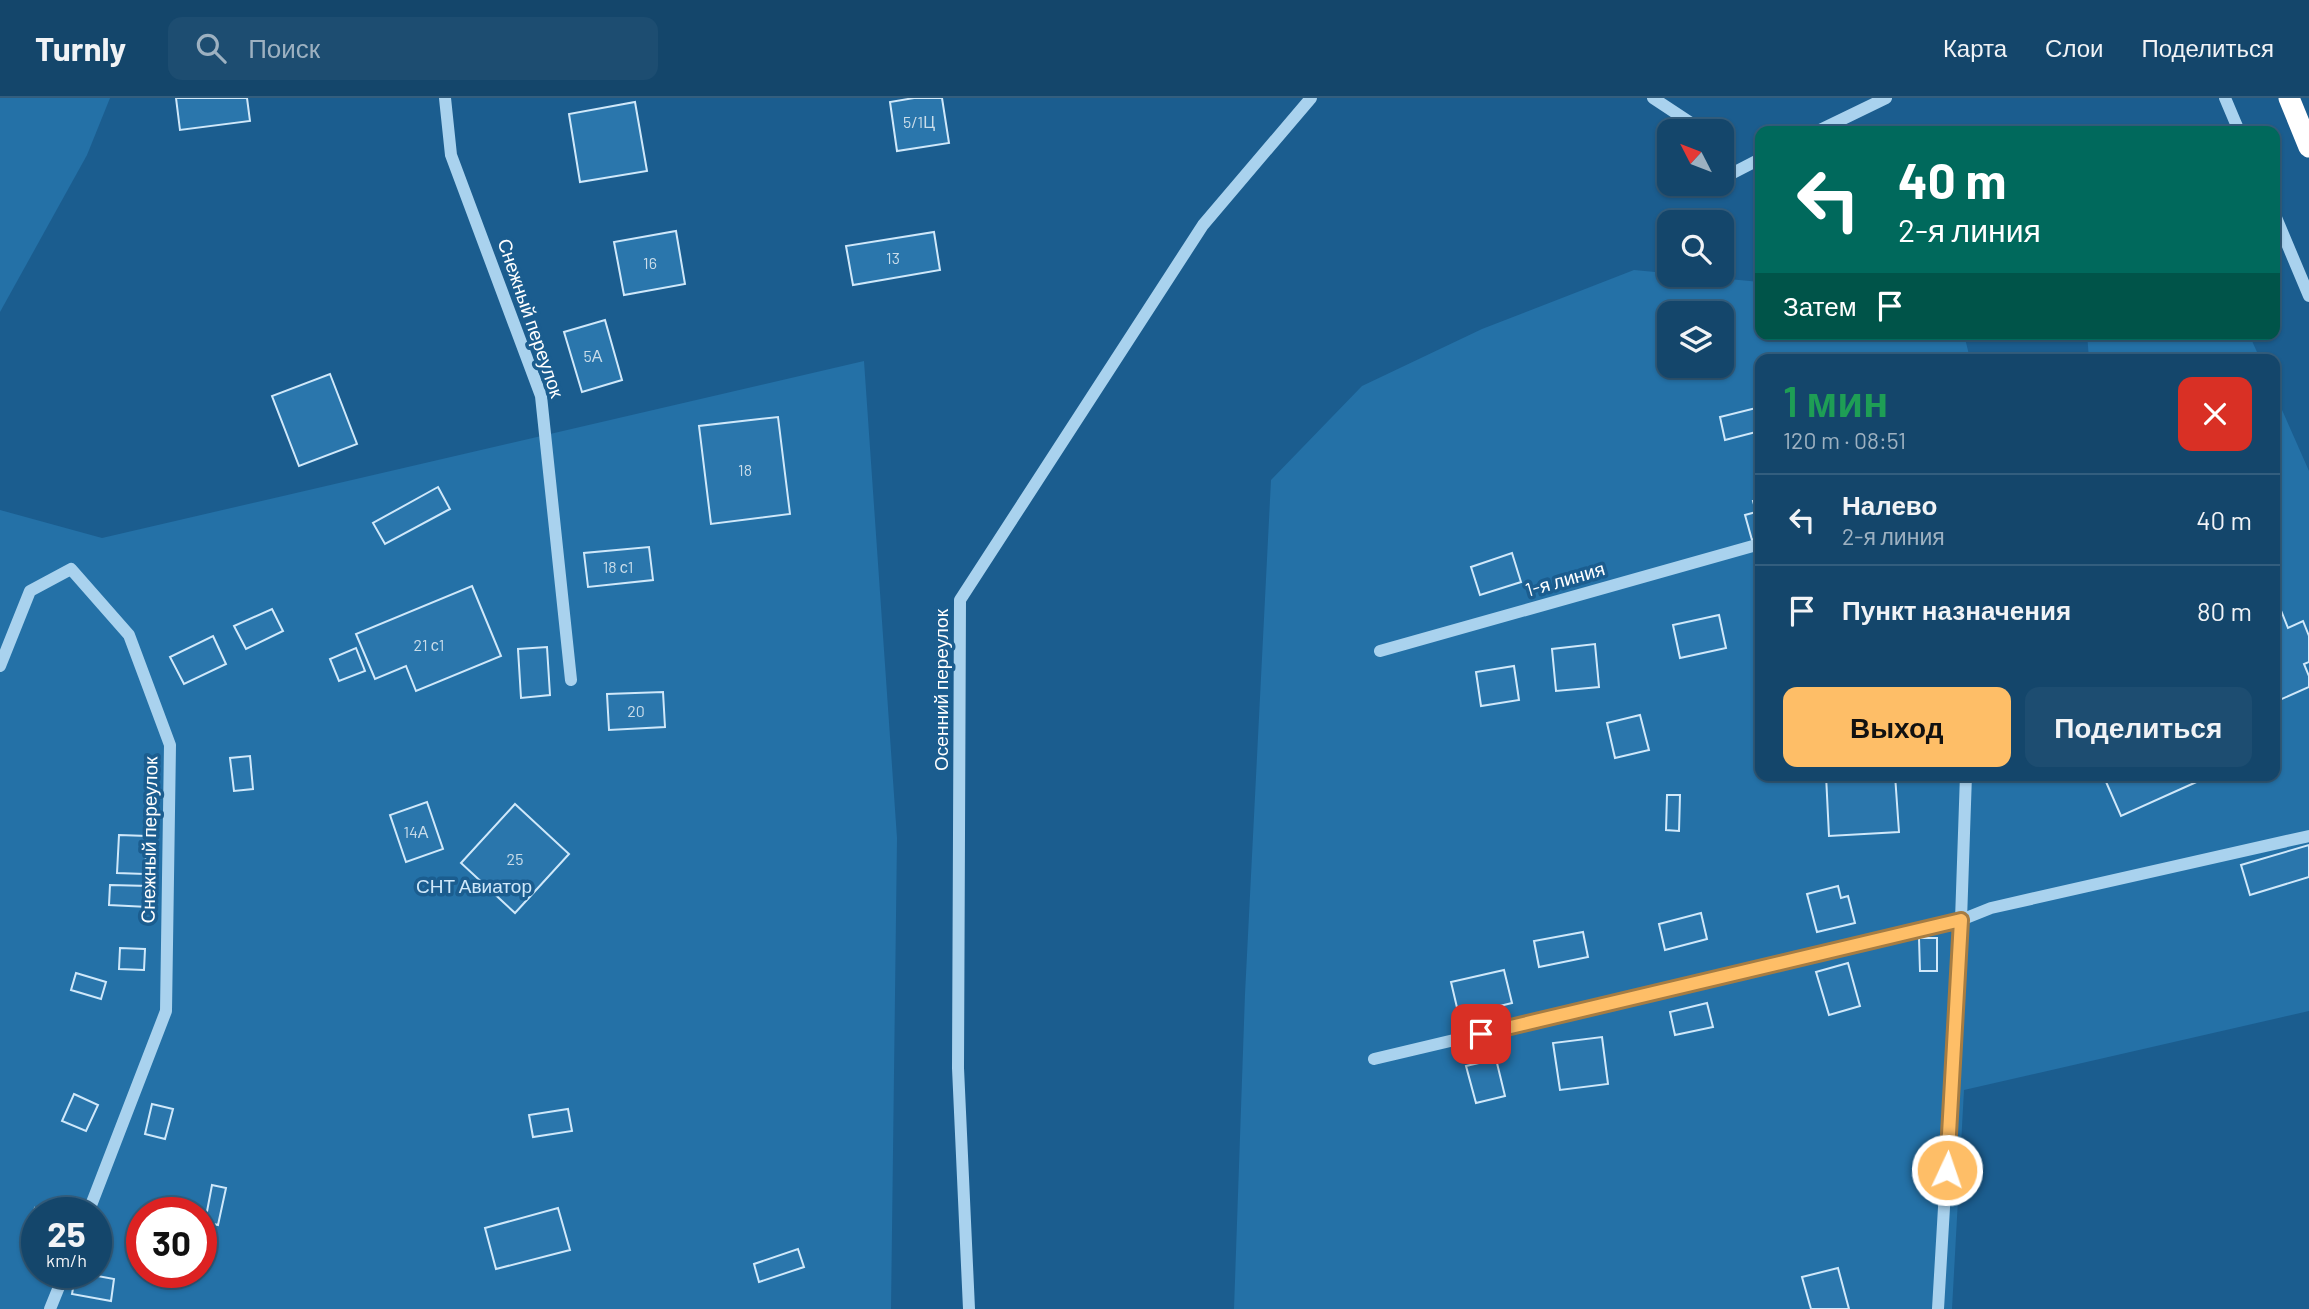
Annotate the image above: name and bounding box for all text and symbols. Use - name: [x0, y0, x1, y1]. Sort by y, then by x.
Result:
- search box: [168, 17, 658, 80]
- text: Turnly: [35, 28, 126, 68]
- icon: search: [192, 29, 230, 67]
- text: Поиск: [248, 32, 320, 63]
- text: Карта: [1943, 33, 2007, 62]
- text: Слои: [2045, 33, 2103, 62]
- text: Поделиться: [2141, 33, 2274, 62]
- house number: 5/1Ц: [903, 112, 935, 131]
- north arrow: [1657, 119, 1734, 196]
- map controls: [1657, 119, 1734, 378]
- text: 40 m: [1898, 150, 2006, 209]
- icon: left: [1783, 154, 1874, 245]
- button: search: [1657, 210, 1734, 287]
- text: 2-я линия: [1898, 210, 2041, 248]
- street label: Снежный переулок: [493, 235, 570, 401]
- house number: 13: [886, 248, 900, 267]
- house number: 16: [643, 253, 657, 272]
- icon: arrive: [1871, 287, 1909, 325]
- text: Затем: [1783, 290, 1857, 321]
- button: layers: [1657, 301, 1734, 378]
- house number: 5А: [584, 346, 603, 365]
- text: 1 мин: [1783, 375, 1888, 425]
- button: close: [2178, 377, 2252, 451]
- text: 120 m · 08:51: [1783, 426, 1906, 454]
- house number: 18: [738, 460, 752, 479]
- text: Налево: [1842, 489, 1937, 520]
- icon: left: [1783, 501, 1821, 539]
- text: 40 m: [2196, 504, 2252, 535]
- text: 2-я линия: [1842, 522, 1945, 550]
- street label: 1-я линия: [1523, 556, 1607, 601]
- house number: 18 с1: [603, 557, 633, 576]
- icon: arrive: [1783, 592, 1821, 630]
- text: Пункт назначения: [1842, 594, 2071, 625]
- text: 80 m: [2197, 595, 2252, 626]
- street label: Осенний переулок: [929, 608, 952, 771]
- house number: 21 с1: [414, 635, 444, 654]
- button: Выход: [1783, 687, 2011, 767]
- button: Поделиться: [2025, 687, 2252, 767]
- house number: 20: [627, 701, 645, 720]
- street label: Снежный переулок: [136, 756, 161, 924]
- house number: 14А: [403, 822, 429, 841]
- house number: 25: [507, 849, 523, 868]
- park label: СНТ Авиатор: [416, 874, 532, 897]
- pin: [1451, 1004, 1511, 1064]
- icon: arrive: [1462, 1015, 1500, 1053]
- position arrow: [1910, 1133, 1984, 1207]
- speed limit sign: 30: [126, 1197, 217, 1288]
- text: 25: [47, 1212, 86, 1254]
- text: km/h: [46, 1249, 87, 1271]

